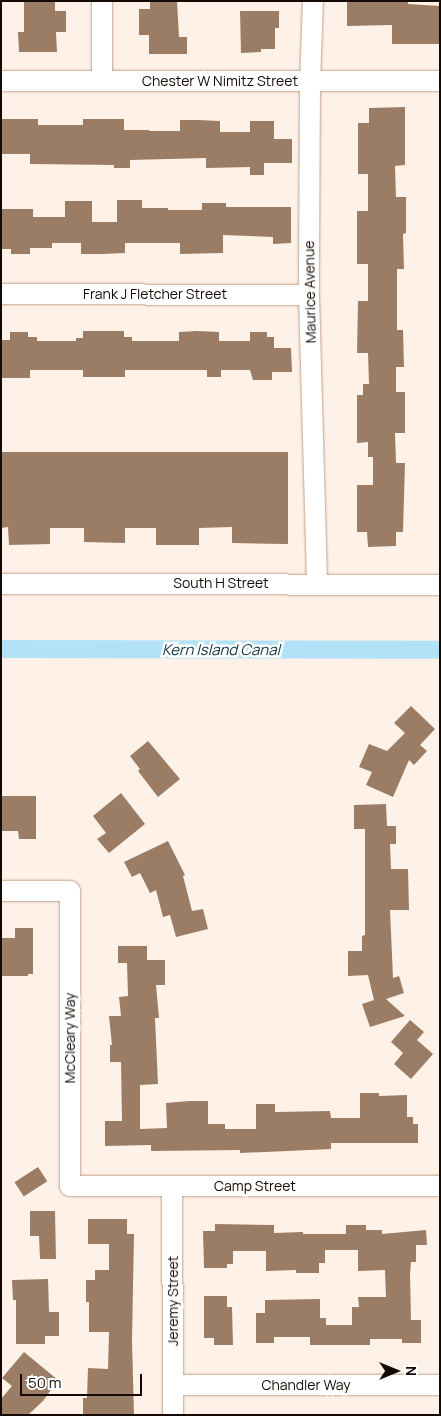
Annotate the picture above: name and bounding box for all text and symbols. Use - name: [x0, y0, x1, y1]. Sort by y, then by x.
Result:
- street label: Chester W Nimitz Street: [142, 73, 298, 89]
- street label: Maurice Avenue: [301, 241, 319, 343]
- street label: Frank J Fletcher Street: [83, 286, 227, 302]
- street label: South H Street: [173, 575, 269, 591]
- water label: Kern Island Canal: [162, 641, 280, 659]
- street label: McCleary Way: [62, 993, 78, 1083]
- street label: Camp Street: [214, 1178, 296, 1194]
- street label: Jeremy Street: [165, 1256, 181, 1346]
- north arrow: [371, 1346, 421, 1396]
- scale bar: [22, 1364, 145, 1396]
- text: N: [402, 1366, 421, 1376]
- text: 50 m: [28, 1372, 62, 1393]
- street label: Chandler Way: [261, 1377, 351, 1393]

